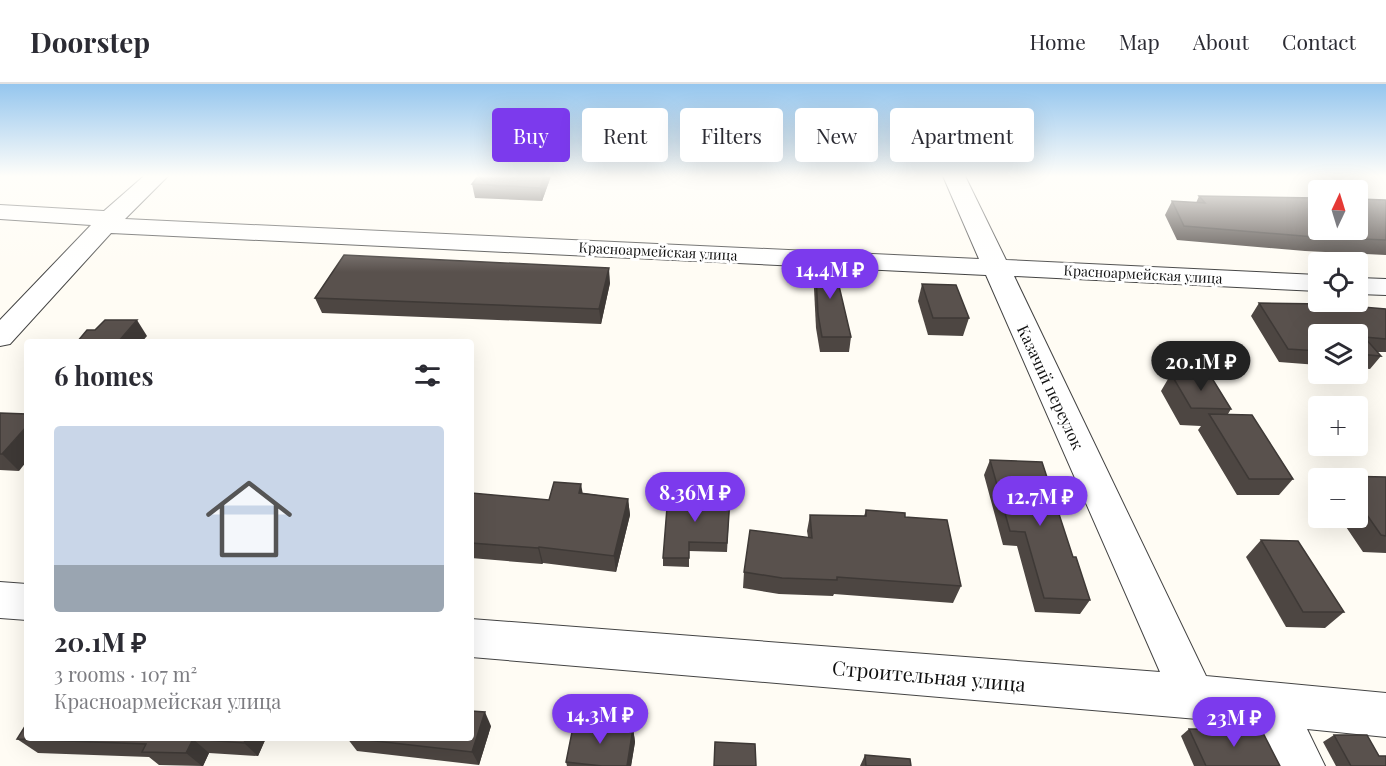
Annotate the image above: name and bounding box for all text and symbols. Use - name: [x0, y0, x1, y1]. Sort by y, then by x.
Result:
- text: Doorstep: [30, 23, 150, 60]
- text: Home: [1030, 27, 1086, 55]
- text: Map: [1119, 27, 1160, 55]
- text: About: [1193, 27, 1249, 55]
- text: Contact: [1282, 27, 1356, 55]
- chip: Buy: [492, 108, 570, 162]
- chip: Rent: [582, 108, 668, 162]
- chip: Filters: [680, 108, 783, 162]
- chip: New: [795, 108, 878, 162]
- chip: Apartment: [890, 108, 1034, 162]
- north arrow: [1308, 180, 1368, 240]
- map controls: [1308, 180, 1368, 528]
- street label: Красноармейская улица: [578, 237, 738, 265]
- pin: 14.4M ₽: [775, 249, 885, 300]
- button: locate: [1308, 252, 1368, 312]
- text: 14.4M ₽: [795, 255, 865, 282]
- street label: Красноармейская улица: [1063, 260, 1223, 288]
- street label: Казачий переулок: [1013, 321, 1089, 453]
- button: layers: [1308, 324, 1368, 384]
- pin: 20.1M ₽: [1146, 341, 1256, 392]
- text: 20.1M ₽: [1165, 347, 1237, 374]
- text: 6 homes: [54, 358, 153, 393]
- icon: filters: [411, 359, 444, 392]
- button: +: [1308, 396, 1368, 456]
- icon: home: [195, 465, 303, 573]
- button: −: [1308, 468, 1368, 528]
- pin: 8.36M ₽: [640, 472, 750, 523]
- pin: 12.7M ₽: [985, 476, 1095, 527]
- text: 8.36M ₽: [659, 478, 731, 505]
- text: 12.7M ₽: [1006, 482, 1074, 509]
- text: 20.1M ₽: [54, 624, 147, 659]
- street label: Строительная улица: [831, 653, 1027, 697]
- text: 3 rooms · 107 m²: [54, 660, 197, 687]
- text: Красноармейская улица: [54, 687, 281, 714]
- pin: 14.3M ₽: [545, 694, 655, 745]
- pin: 23M ₽: [1192, 697, 1276, 748]
- text: 14.3M ₽: [566, 700, 634, 727]
- text: 23M ₽: [1206, 703, 1262, 730]

